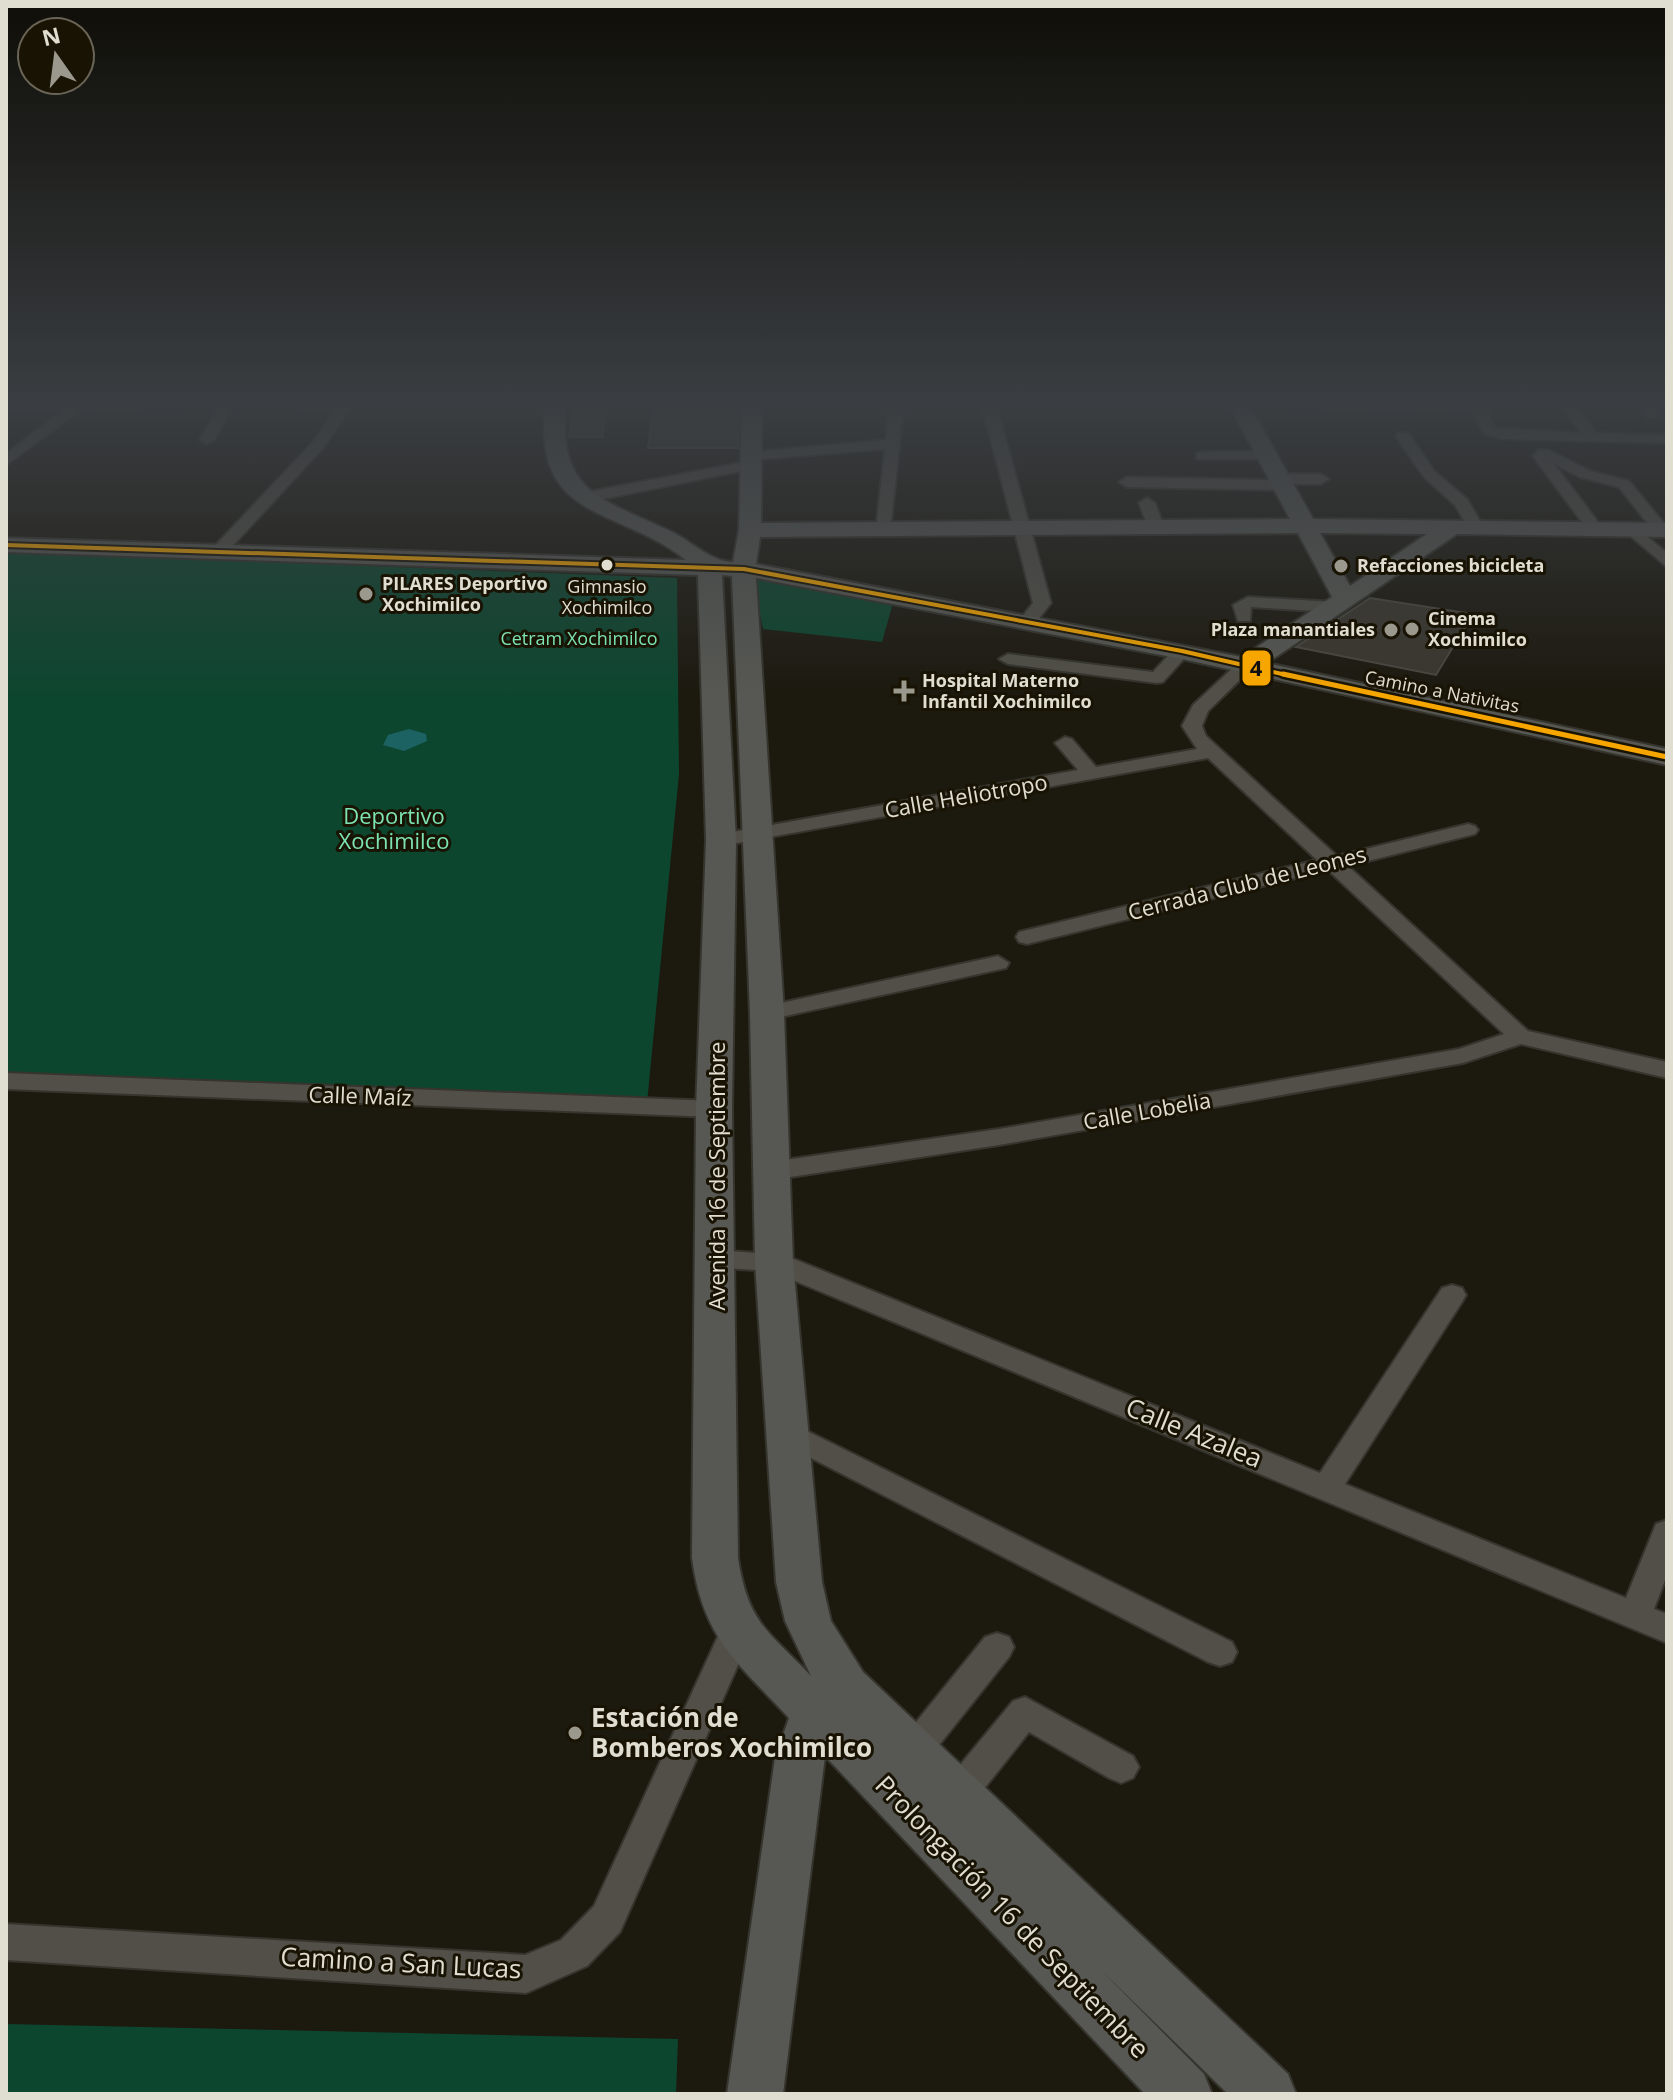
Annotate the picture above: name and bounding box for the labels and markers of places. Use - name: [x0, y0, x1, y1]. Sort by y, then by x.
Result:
- place label: Refacciones bicicleta: [1357, 553, 1544, 577]
- marker: Gimnasio Xochimilco: [599, 557, 615, 573]
- marker: Refacciones bicicleta: [1332, 557, 1350, 575]
- place label: PILARES Deportivo Xochimilco: [382, 571, 548, 616]
- place label: Gimnasio Xochimilco: [562, 574, 652, 619]
- marker: PILARES Deportivo Xochimilco: [357, 585, 375, 603]
- place label: Cinema Xochimilco: [1428, 606, 1527, 651]
- place label: Plaza manantiales: [1211, 617, 1375, 641]
- marker: Cinema Xochimilco: [1403, 620, 1421, 638]
- marker: Plaza manantiales: [1382, 621, 1400, 639]
- place label: Hospital Materno Infantil Xochimilco: [922, 668, 1092, 713]
- marker: Hospital Materno Infantil Xochimilco: [893, 680, 915, 702]
- place label: Estación de Bomberos Xochimilco: [591, 1699, 872, 1765]
- marker: Estación de Bomberos Xochimilco: [566, 1724, 584, 1742]

